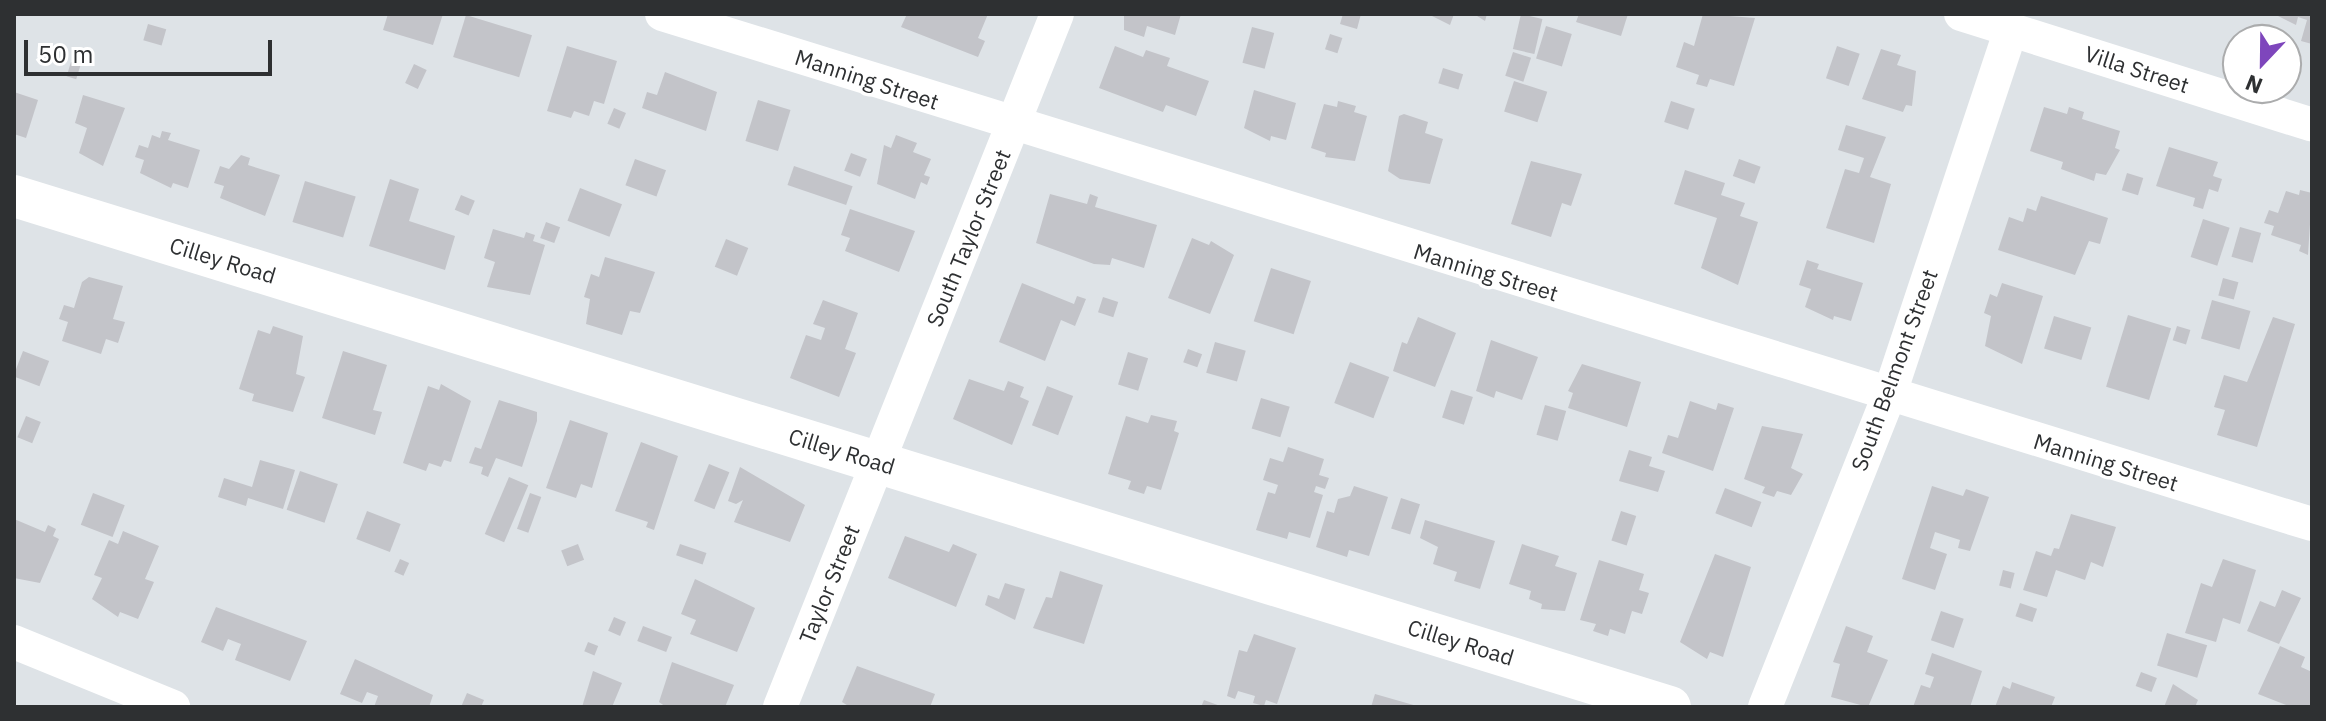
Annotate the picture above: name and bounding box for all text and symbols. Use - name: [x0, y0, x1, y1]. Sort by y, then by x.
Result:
- scale bar: [28, 24, 276, 74]
- north arrow: [2222, 24, 2302, 104]
- text: 50 m: [38, 38, 93, 70]
- street label: Villa Street: [2082, 40, 2192, 98]
- street label: Manning Street: [792, 43, 942, 115]
- text: N: [2241, 68, 2266, 101]
- street label: South Taylor Street: [920, 146, 1016, 330]
- street label: Cilley Road: [167, 231, 279, 289]
- street label: Manning Street: [1411, 237, 1561, 307]
- street label: South Belmont Street: [1845, 266, 1943, 474]
- street label: Cilley Road: [786, 422, 898, 480]
- street label: Manning Street: [2031, 427, 2181, 497]
- street label: Taylor Street: [793, 521, 865, 647]
- street label: Cilley Road: [1405, 613, 1517, 671]

